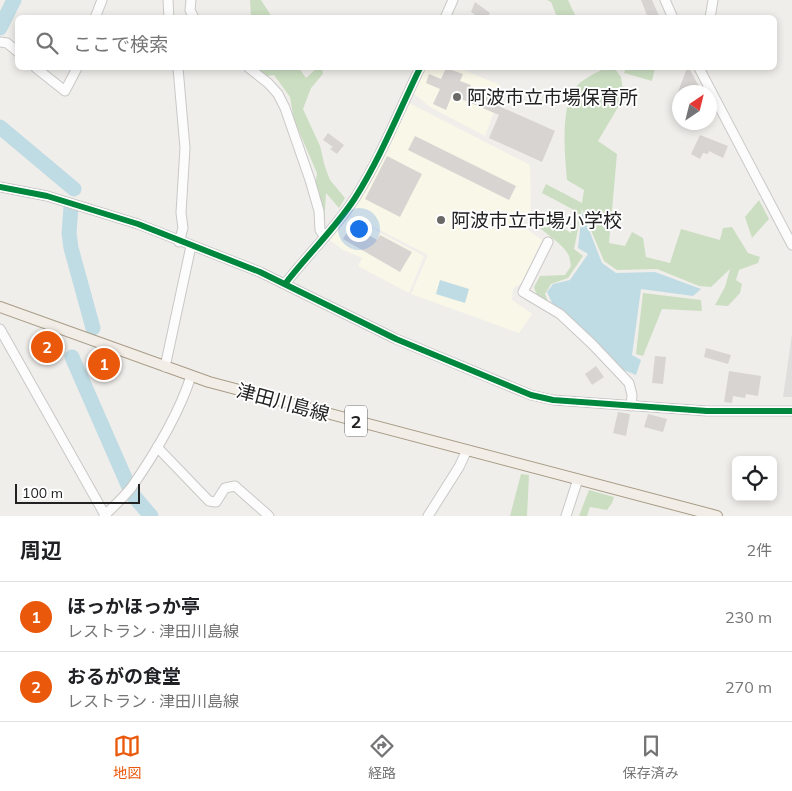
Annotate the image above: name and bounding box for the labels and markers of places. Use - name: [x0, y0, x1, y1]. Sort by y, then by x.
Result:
- place label: 阿波市立市場保育所: [467, 85, 638, 109]
- marker: 阿波市立市場保育所: [451, 91, 463, 103]
- place label: 阿波市立市場小学校: [451, 208, 622, 232]
- marker: 阿波市立市場小学校: [435, 214, 447, 226]
- pin: 2: [31, 328, 63, 366]
- pin: 1: [88, 345, 120, 383]

